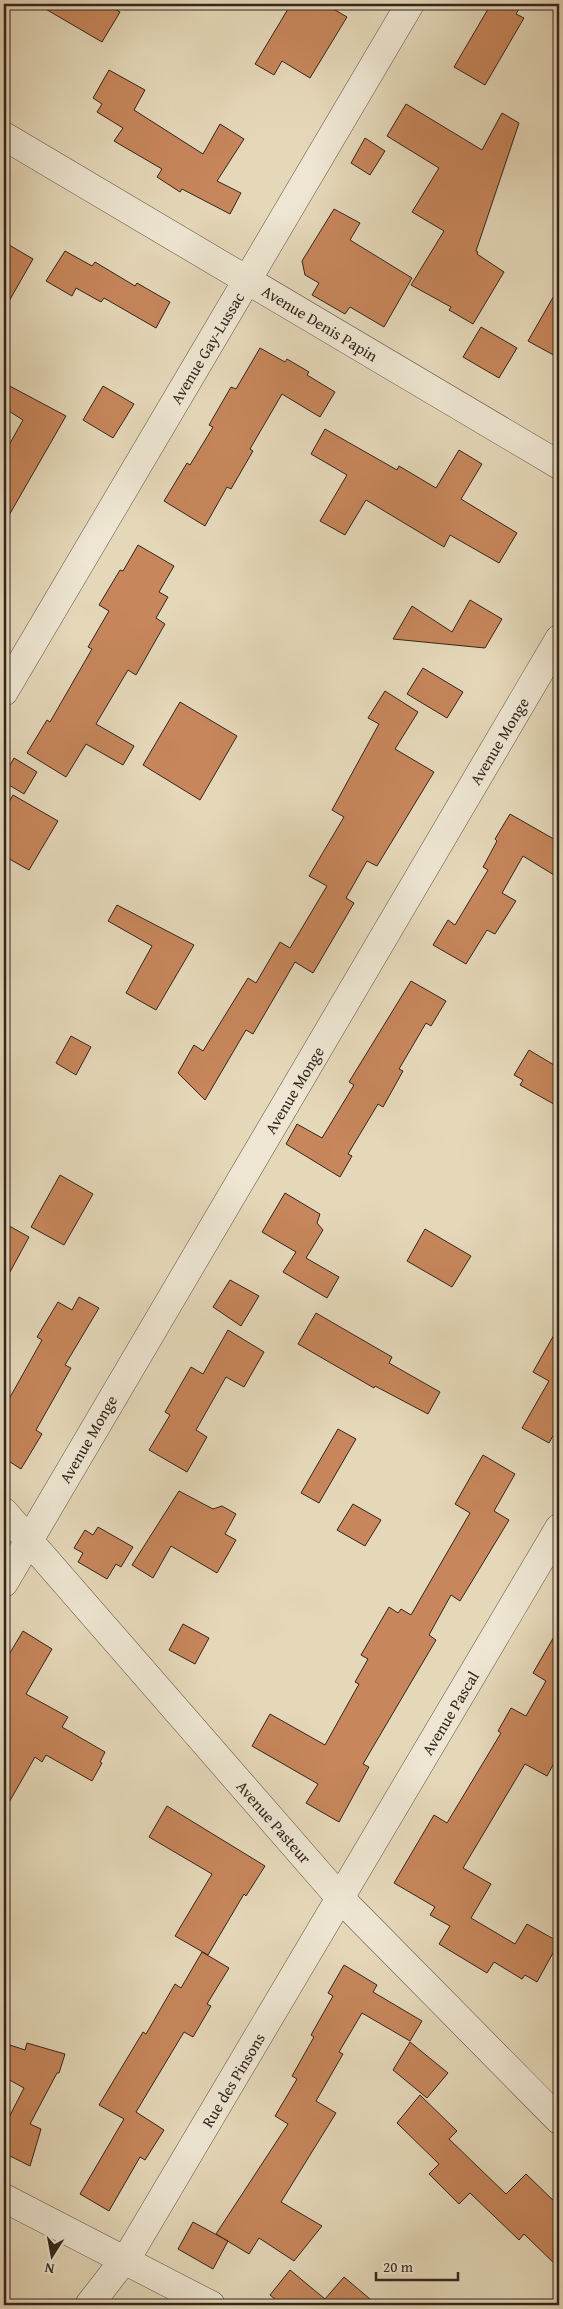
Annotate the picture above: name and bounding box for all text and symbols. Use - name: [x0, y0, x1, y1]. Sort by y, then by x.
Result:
- street label: Avenue Denis Papin: [257, 279, 383, 367]
- street label: Avenue Gay-Lussac: [164, 287, 250, 409]
- street label: Avenue Monge: [463, 693, 535, 789]
- street label: Avenue Monge: [258, 1042, 330, 1138]
- street label: Avenue Monge: [53, 1390, 123, 1488]
- street label: Avenue Pascal: [415, 1666, 485, 1760]
- street label: Avenue Pasteur: [231, 1775, 317, 1869]
- street label: Rue des Pinsons: [195, 2028, 271, 2132]
- north arrow: [28, 2232, 78, 2282]
- scale bar: [376, 2249, 458, 2281]
- text: 20 m: [383, 2256, 414, 2277]
- text: N: [42, 2258, 56, 2279]

